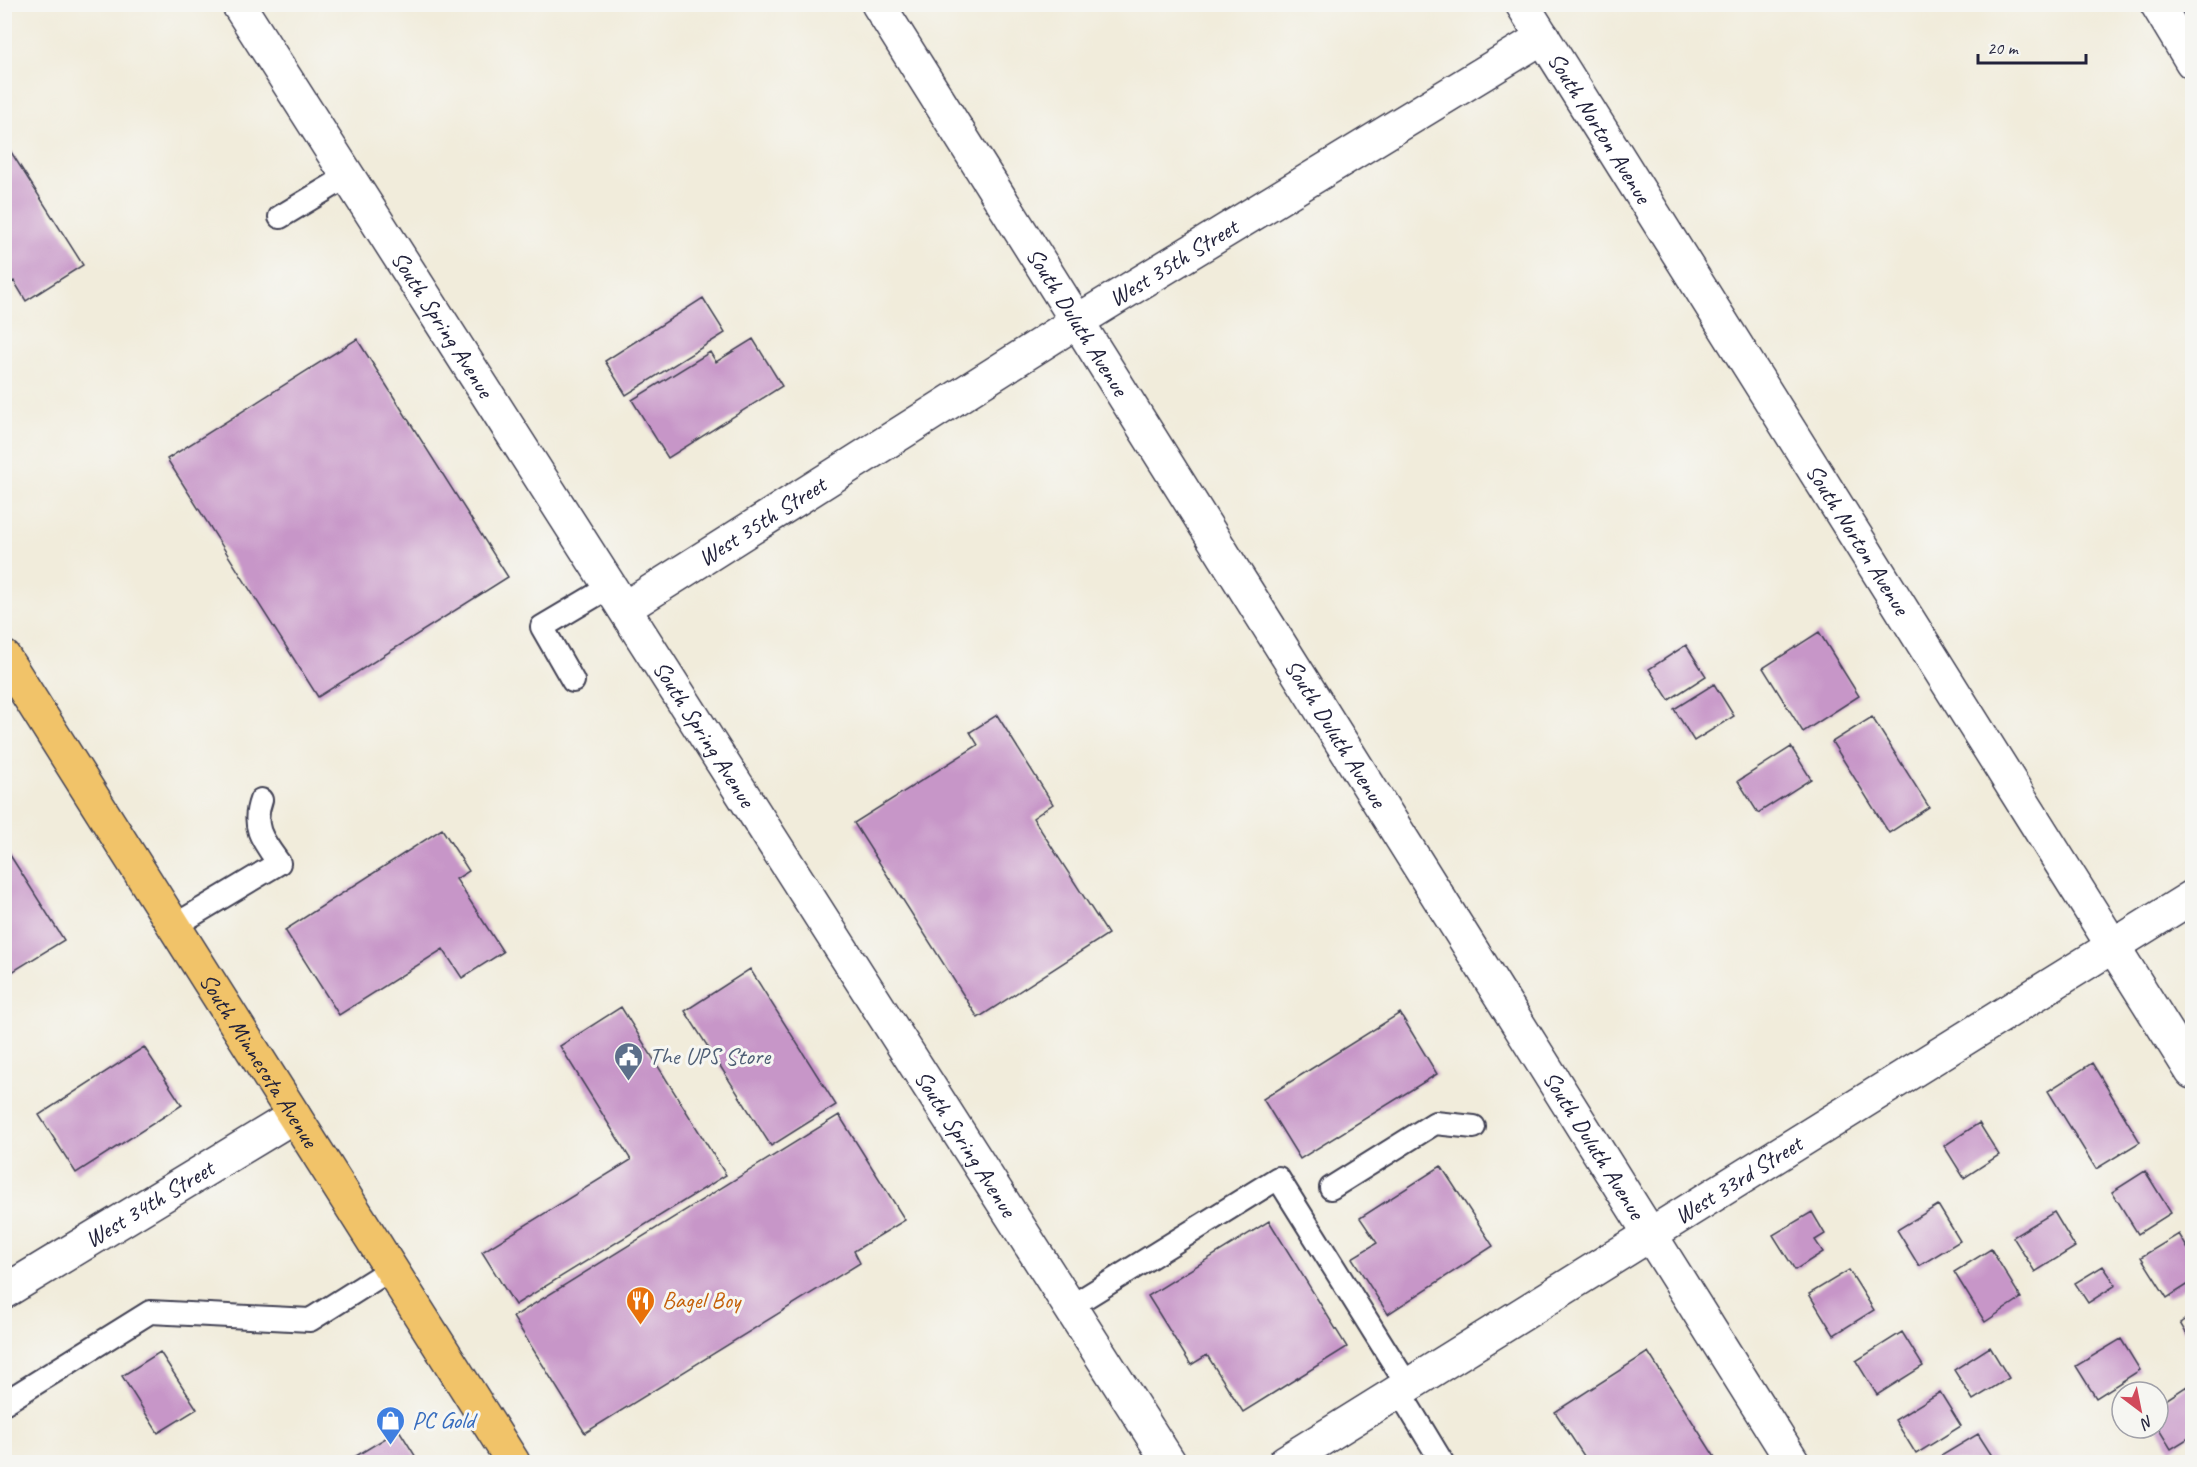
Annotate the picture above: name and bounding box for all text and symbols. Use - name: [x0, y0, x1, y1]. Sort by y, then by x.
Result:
- scale bar: [1978, 27, 2086, 65]
- text: 20 m: [1987, 37, 2020, 59]
- street label: South Norton Avenue: [1541, 47, 1659, 211]
- street label: West 35th Street: [1103, 211, 1245, 313]
- street label: South Duluth Avenue: [1020, 242, 1136, 403]
- street label: South Spring Avenue: [385, 245, 502, 405]
- street label: South Norton Avenue: [1799, 458, 1918, 622]
- street label: West 35th Street: [692, 469, 833, 573]
- street label: South Duluth Avenue: [1278, 654, 1395, 815]
- street label: South Spring Avenue: [646, 655, 763, 815]
- street label: South Minnesota Avenue: [193, 968, 326, 1155]
- public building icon: The UPS Store: [612, 1040, 644, 1082]
- place label: The UPS Store: [649, 1041, 772, 1071]
- street label: South Spring Avenue: [908, 1065, 1025, 1224]
- street label: South Duluth Avenue: [1536, 1065, 1653, 1226]
- street label: West 33rd Street: [1669, 1128, 1809, 1231]
- street label: West 34th Street: [79, 1152, 221, 1254]
- restaurant icon: Bagel Boy: [625, 1284, 657, 1326]
- place label: Bagel Boy: [662, 1285, 742, 1315]
- north arrow: [2110, 1380, 2170, 1440]
- shop icon: PC Gold: [375, 1404, 407, 1446]
- place label: PC Gold: [412, 1405, 478, 1435]
- text: N: [2135, 1411, 2157, 1435]

